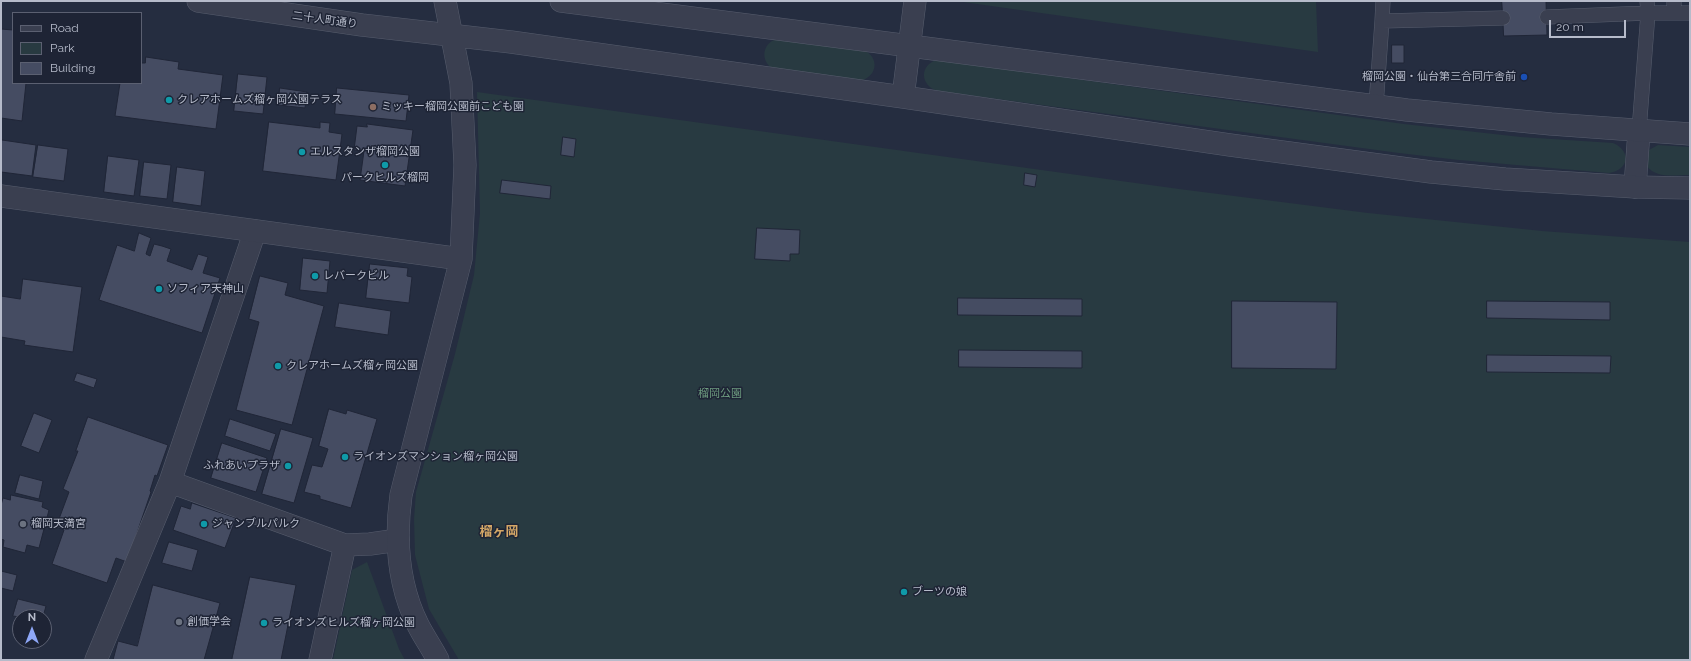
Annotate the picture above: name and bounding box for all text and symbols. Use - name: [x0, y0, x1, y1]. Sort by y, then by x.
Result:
- street label: 二十人町通り: [291, 9, 359, 31]
- legend: [12, 12, 142, 84]
- scale bar: [1551, 12, 1628, 38]
- text: 20 m: [1556, 20, 1584, 34]
- text: Road: [50, 21, 79, 35]
- text: Park: [50, 41, 75, 55]
- text: Building: [50, 61, 96, 75]
- place label: 榴岡公園・仙台第三合同庁舎前: [1362, 70, 1516, 84]
- marker: 榴岡公園・仙台第三合同庁舎前: [1519, 72, 1529, 82]
- place label: クレアホームズ榴ヶ岡公園テラス: [177, 93, 342, 107]
- marker: クレアホームズ榴ヶ岡公園テラス: [164, 95, 174, 105]
- place label: ミッキー榴岡公園前こども園: [381, 100, 524, 114]
- marker: ミッキー榴岡公園前こども園: [368, 102, 378, 112]
- place label: エルスタンザ榴岡公園: [310, 145, 420, 159]
- marker: エルスタンザ榴岡公園: [297, 147, 307, 157]
- marker: パークヒルズ榴岡: [380, 160, 390, 170]
- place label: パークヒルズ榴岡: [341, 171, 429, 185]
- place label: レバークビル: [323, 269, 389, 283]
- marker: レバークビル: [310, 271, 320, 281]
- place label: ソフィア天神山: [167, 282, 244, 296]
- marker: ソフィア天神山: [154, 284, 164, 294]
- place label: クレアホームズ榴ヶ岡公園: [286, 359, 418, 373]
- marker: クレアホームズ榴ヶ岡公園: [273, 361, 283, 371]
- park label: 榴岡公園: [698, 387, 742, 401]
- place label: ライオンズマンション榴ヶ岡公園: [353, 450, 518, 464]
- marker: ライオンズマンション榴ヶ岡公園: [340, 452, 350, 462]
- place label: ふれあいプラザ: [203, 459, 280, 473]
- marker: ふれあいプラザ: [283, 461, 293, 471]
- place label: 榴岡天満宮: [31, 517, 86, 531]
- place label: ジャンブルパルク: [212, 517, 300, 531]
- marker: 榴岡天満宮: [18, 519, 28, 529]
- marker: ジャンブルパルク: [199, 519, 209, 529]
- district label: 榴ヶ岡: [480, 524, 518, 540]
- place label: ブーツの娘: [912, 585, 967, 599]
- marker: ブーツの娘: [899, 587, 909, 597]
- north arrow: [12, 609, 52, 649]
- text: N: [28, 611, 36, 624]
- place label: 創価学会: [187, 615, 231, 629]
- place label: ライオンズヒルズ榴ヶ岡公園: [272, 616, 415, 630]
- marker: 創価学会: [174, 617, 184, 627]
- marker: ライオンズヒルズ榴ヶ岡公園: [259, 618, 269, 628]

